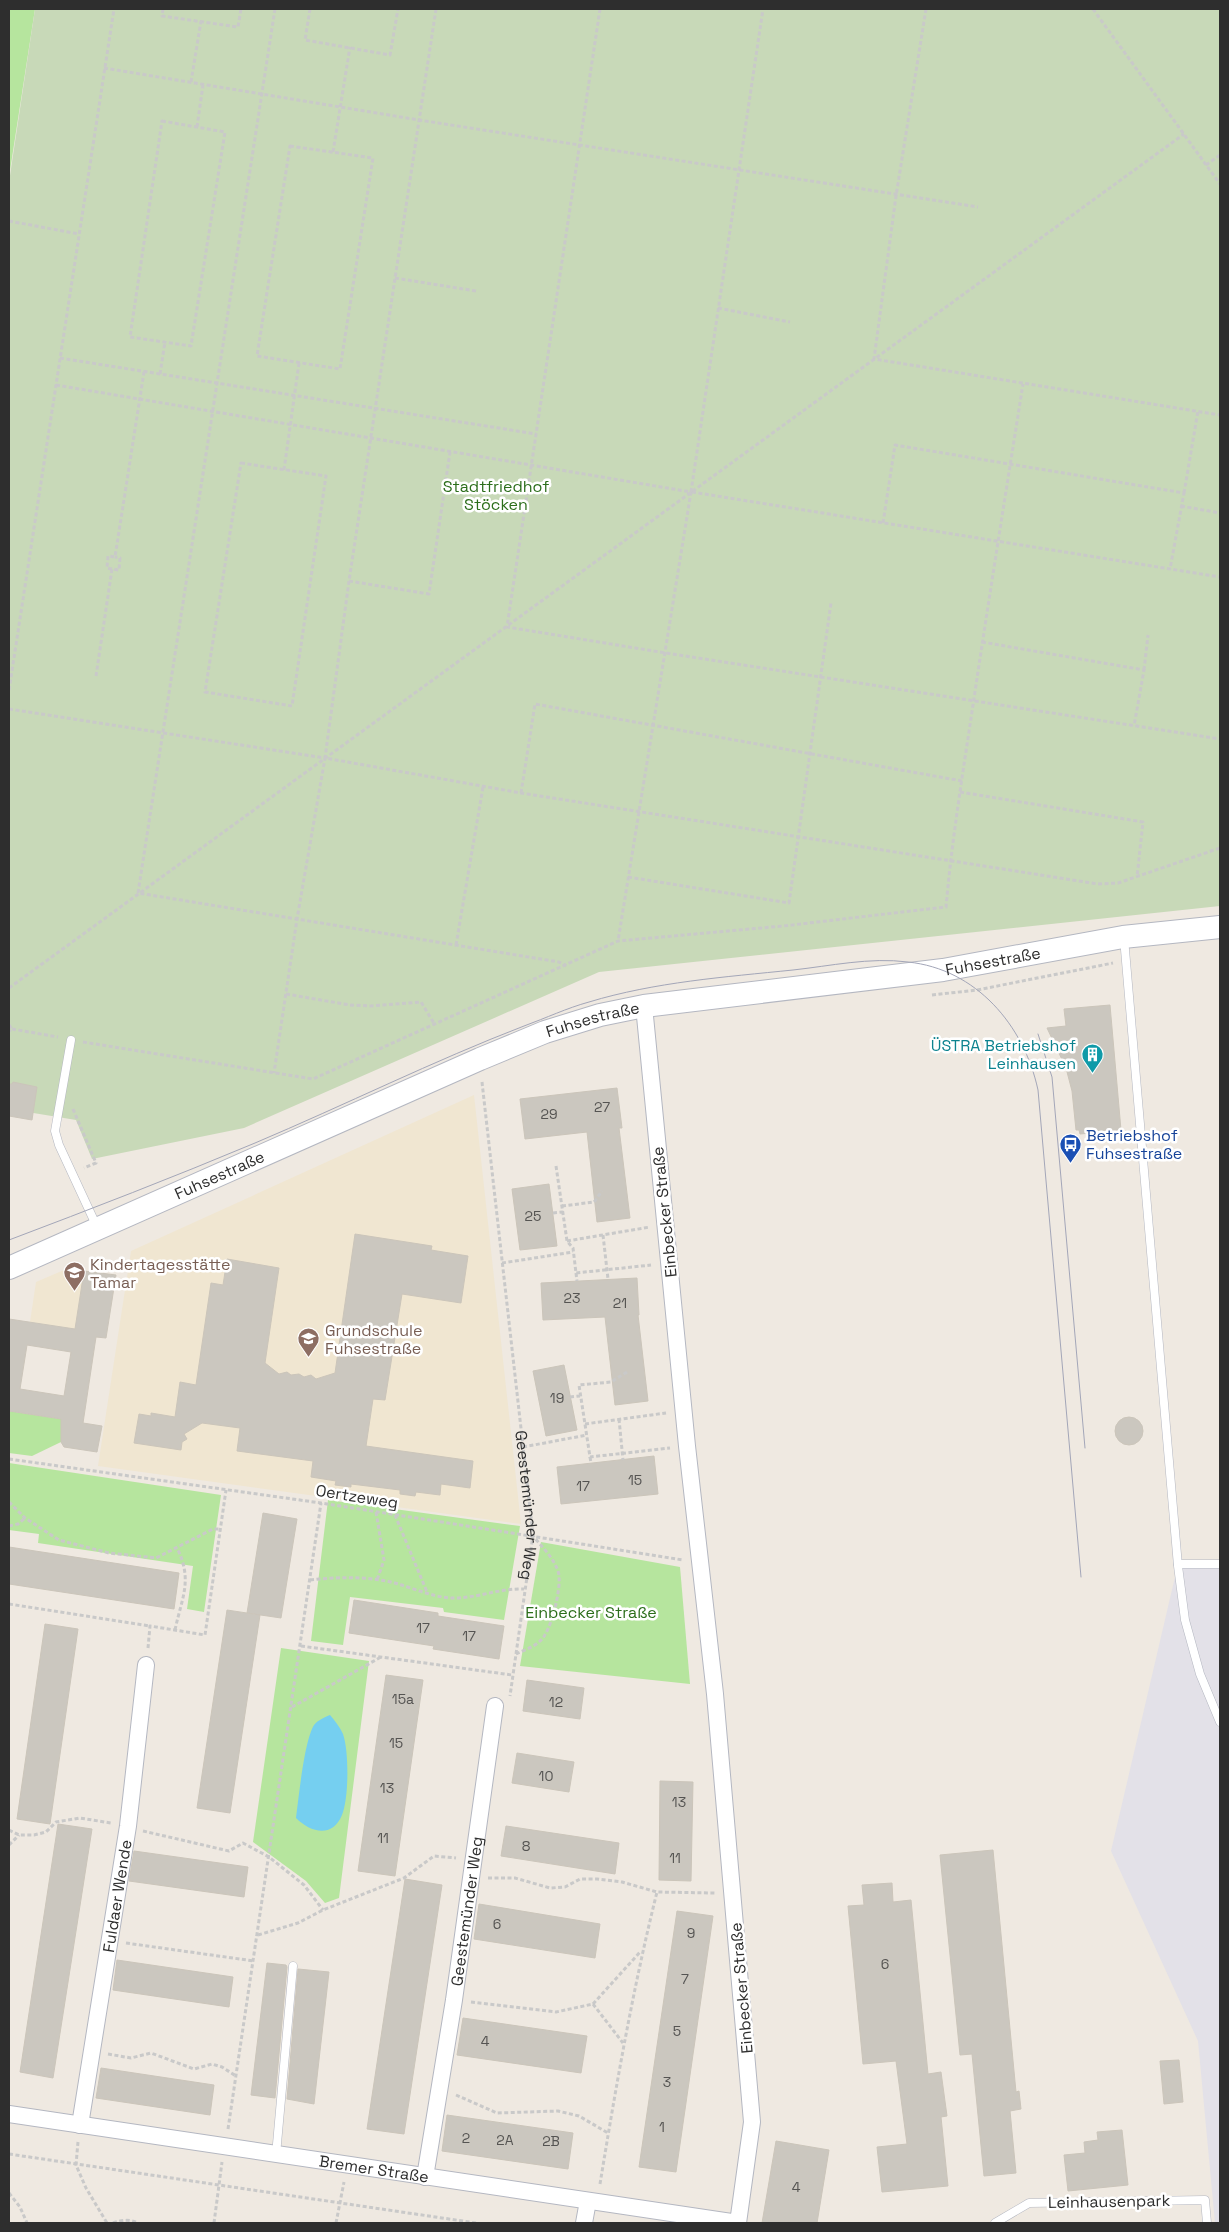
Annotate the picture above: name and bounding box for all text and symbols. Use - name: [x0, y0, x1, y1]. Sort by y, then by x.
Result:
- park label: Stadtfriedhof Stöcken: [443, 476, 549, 515]
- street label: Fuhsestraße: [944, 942, 1042, 980]
- street label: Fuhsestraße: [543, 997, 641, 1042]
- place label: ÜSTRA Betriebshof Leinhausen: [931, 1035, 1076, 1074]
- building icon: ÜSTRA Betriebshof Leinhausen: [1080, 1042, 1104, 1073]
- house number: 27: [594, 1098, 610, 1116]
- house number: 29: [541, 1105, 557, 1123]
- place label: Betriebshof Fuhsestraße: [1086, 1125, 1182, 1164]
- bus stop icon: Betriebshof Fuhsestraße: [1058, 1132, 1082, 1163]
- street label: Einbecker Straße: [647, 1145, 682, 1278]
- street label: Fuhsestraße: [171, 1146, 268, 1204]
- house number: 25: [525, 1207, 541, 1225]
- place label: Kindertagesstätte Tamar: [90, 1254, 231, 1293]
- school or university icon: Kindertagesstätte Tamar: [62, 1261, 86, 1292]
- house number: 23: [564, 1289, 580, 1307]
- house number: 21: [613, 1294, 627, 1312]
- place label: Grundschule Fuhsestraße: [325, 1320, 422, 1359]
- school or university icon: Grundschule Fuhsestraße: [297, 1327, 321, 1358]
- house number: 19: [550, 1389, 564, 1407]
- street label: Geestemünder Weg: [510, 1429, 543, 1582]
- house number: 15: [628, 1471, 642, 1489]
- house number: 17: [576, 1477, 590, 1495]
- street label: Oertzeweg: [314, 1480, 400, 1513]
- park label: Einbecker Straße: [525, 1602, 657, 1623]
- house number: 17: [416, 1619, 430, 1637]
- house number: 17: [462, 1627, 476, 1645]
- house number: 15a: [392, 1690, 414, 1708]
- house number: 12: [549, 1693, 563, 1711]
- house number: 15: [389, 1734, 403, 1752]
- house number: 10: [539, 1767, 553, 1785]
- house number: 13: [380, 1779, 394, 1797]
- house number: 13: [672, 1793, 686, 1811]
- house number: 11: [377, 1829, 389, 1847]
- street label: Geestemünder Weg: [446, 1835, 488, 1988]
- house number: 8: [522, 1837, 531, 1855]
- street label: Fuldaer Wende: [98, 1838, 137, 1954]
- house number: 11: [669, 1849, 681, 1867]
- house number: 6: [493, 1915, 501, 1933]
- street label: Einbecker Straße: [725, 1922, 758, 2054]
- house number: 9: [687, 1924, 695, 1942]
- house number: 6: [881, 1955, 889, 1973]
- house number: 7: [681, 1970, 689, 1988]
- house number: 5: [673, 2022, 681, 2040]
- house number: 4: [481, 2032, 490, 2050]
- house number: 3: [663, 2073, 671, 2091]
- house number: 1: [659, 2118, 665, 2136]
- house number: 2: [462, 2129, 470, 2147]
- house number: 2A: [496, 2131, 514, 2149]
- house number: 2B: [542, 2132, 560, 2150]
- street label: Bremer Straße: [317, 2150, 430, 2188]
- house number: 4: [792, 2178, 801, 2196]
- street label: Leinhausenpark: [1048, 2190, 1171, 2213]

